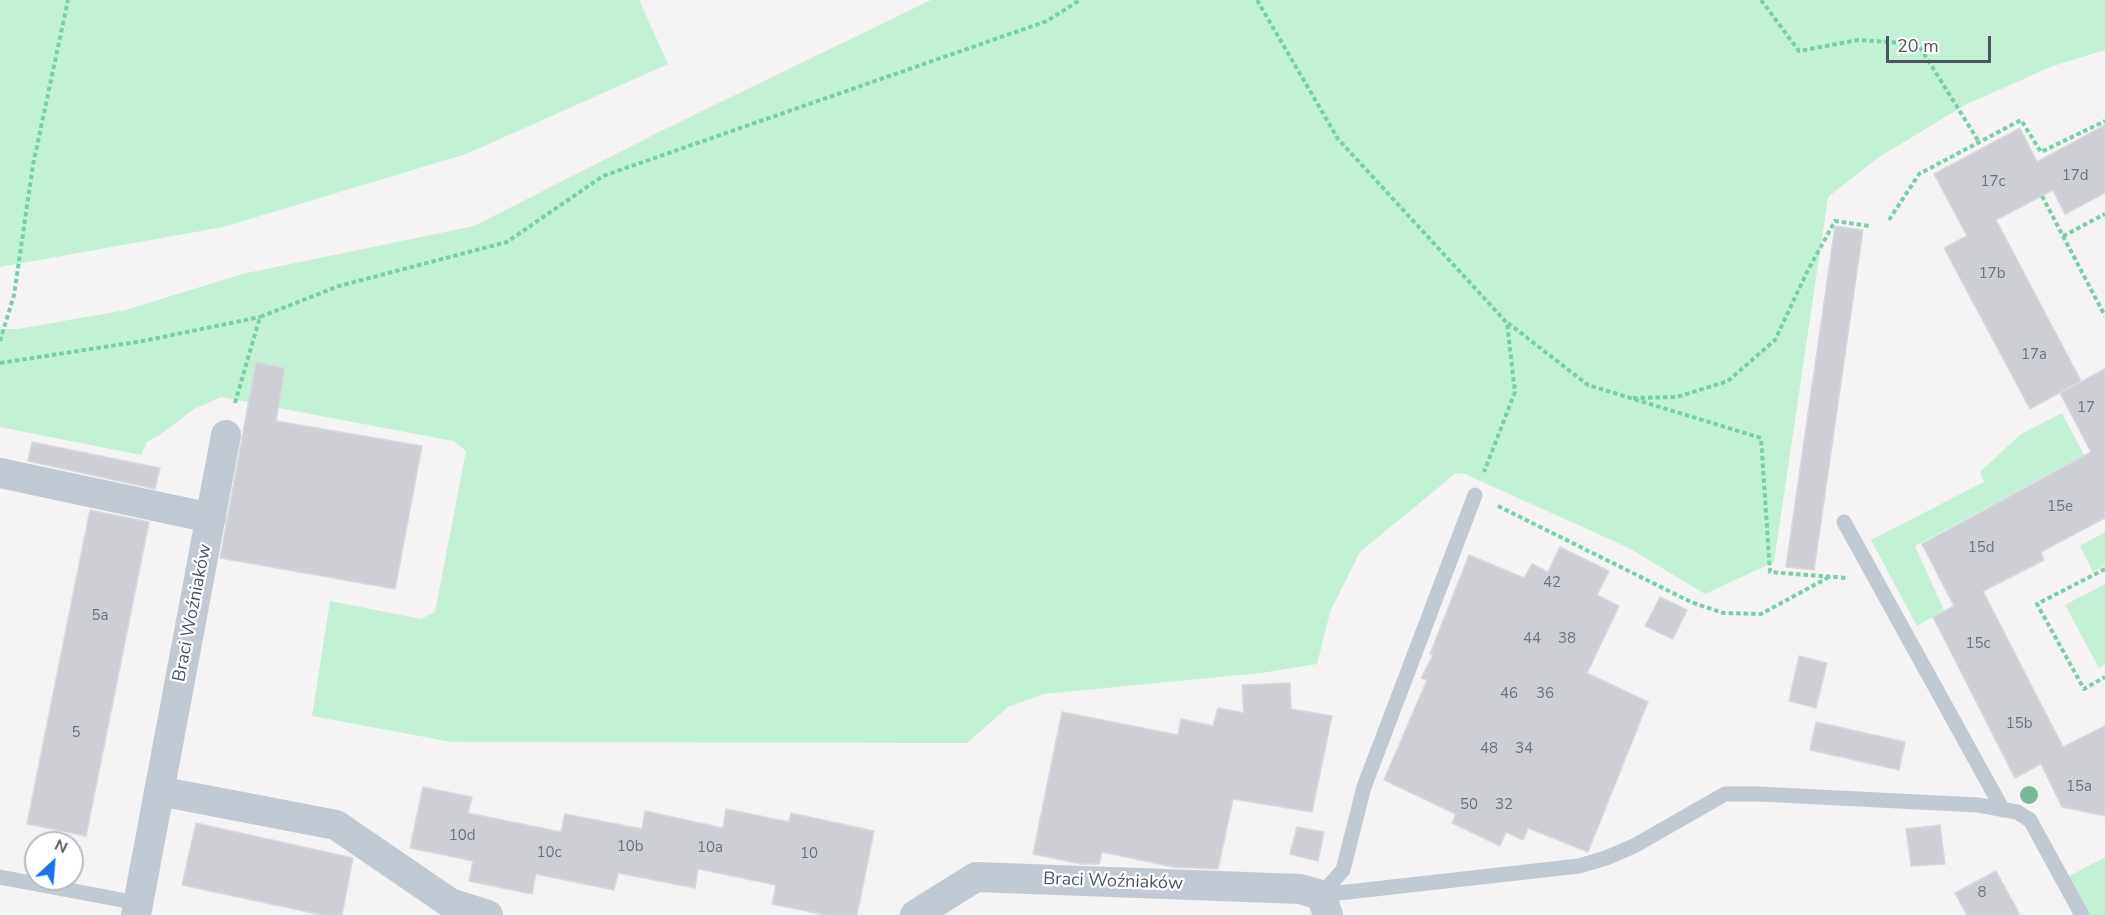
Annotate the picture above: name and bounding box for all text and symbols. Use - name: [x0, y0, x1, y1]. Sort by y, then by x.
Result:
- scale bar: [1889, 24, 1994, 62]
- text: 20 m: [1897, 34, 1939, 58]
- house number: 17d: [2062, 167, 2088, 185]
- house number: 17c: [1981, 173, 2005, 191]
- house number: 17b: [1979, 265, 2005, 283]
- house number: 17a: [2021, 346, 2047, 364]
- house number: 17: [2077, 399, 2095, 417]
- house number: 15e: [2047, 498, 2073, 516]
- house number: 15d: [1968, 539, 1994, 557]
- street label: Braci Woźniaków: [169, 542, 217, 684]
- house number: 42: [1543, 574, 1561, 592]
- house number: 5a: [92, 607, 108, 625]
- house number: 44: [1523, 630, 1541, 648]
- house number: 38: [1558, 630, 1576, 648]
- house number: 15c: [1966, 635, 1990, 653]
- house number: 46: [1500, 685, 1518, 703]
- house number: 36: [1536, 685, 1554, 703]
- house number: 15b: [2006, 715, 2032, 733]
- house number: 5: [72, 724, 80, 742]
- house number: 48: [1480, 740, 1498, 758]
- house number: 34: [1515, 740, 1533, 758]
- house number: 15a: [2066, 778, 2092, 796]
- house number: 50: [1460, 796, 1478, 814]
- house number: 32: [1495, 796, 1513, 814]
- house number: 10d: [449, 827, 475, 845]
- north arrow: [24, 831, 84, 891]
- text: N: [51, 834, 71, 859]
- house number: 10b: [617, 838, 643, 856]
- house number: 10a: [697, 839, 723, 857]
- house number: 10c: [537, 844, 561, 862]
- house number: 10: [800, 845, 818, 863]
- street label: Braci Woźniaków: [1043, 869, 1183, 895]
- house number: 8: [1978, 884, 1986, 902]

